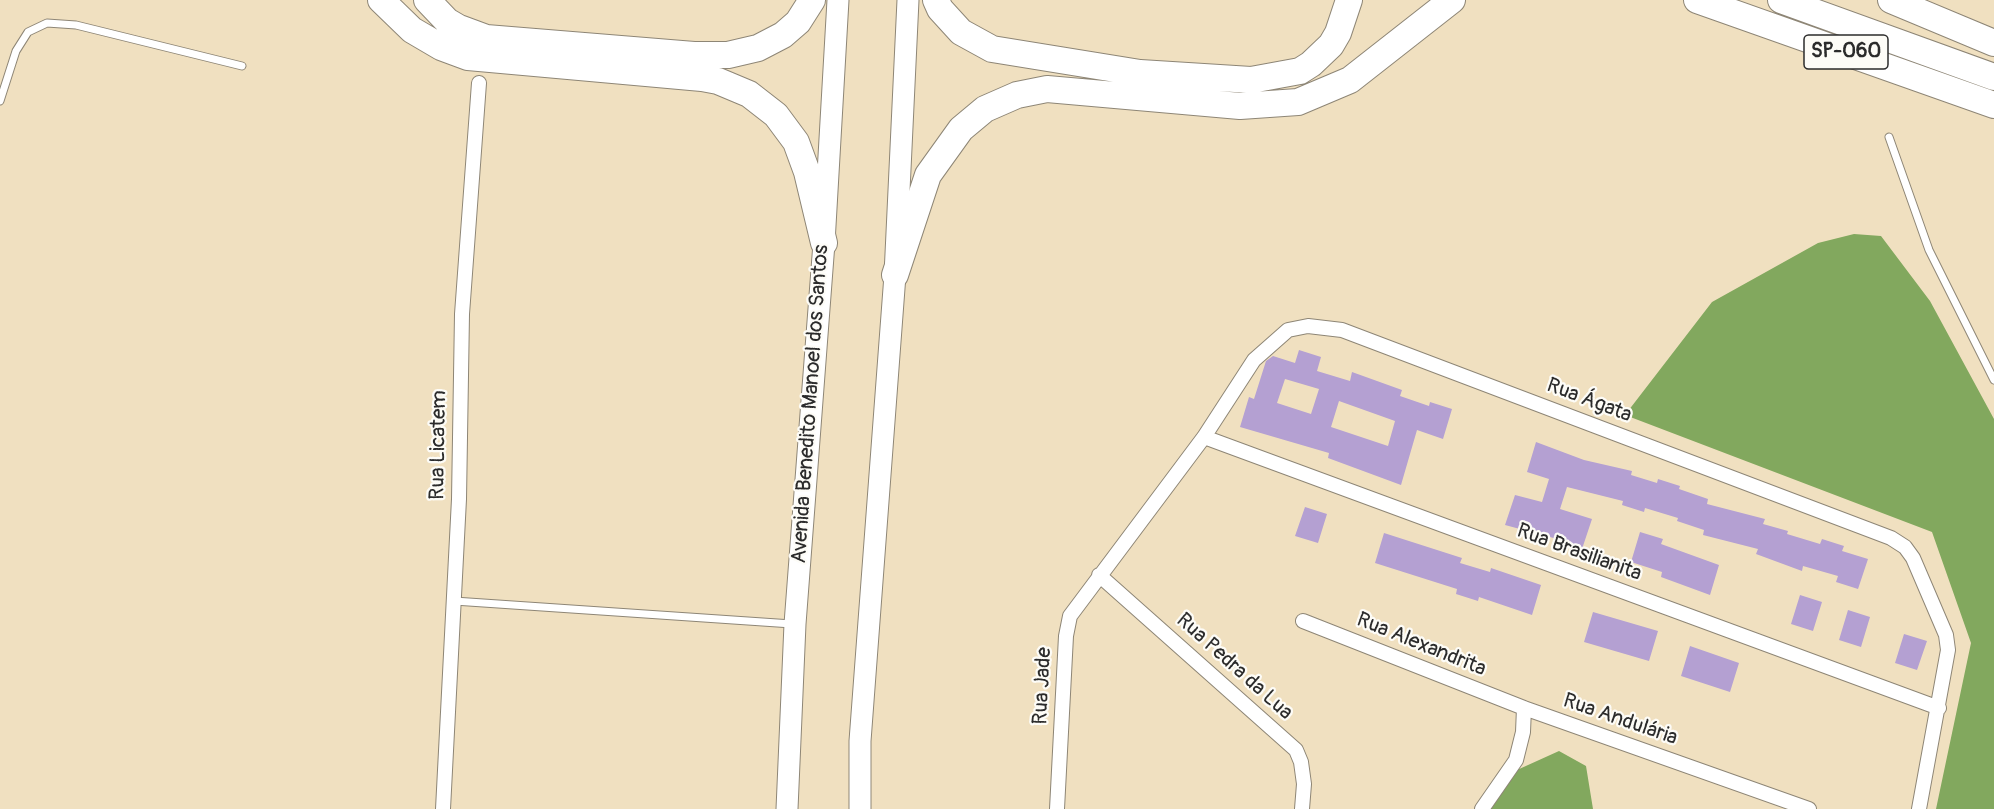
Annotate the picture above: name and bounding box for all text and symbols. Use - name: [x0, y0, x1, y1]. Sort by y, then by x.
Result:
- road number: SP-060: [1804, 35, 1888, 69]
- street label: Avenida Benedito Manoel dos Santos: [787, 244, 835, 564]
- street label: Rua Ágata: [1543, 373, 1635, 429]
- street label: Rua Licatem: [425, 390, 453, 500]
- street label: Rua Brasilianita: [1513, 519, 1645, 587]
- street label: Rua Pedra da Lua: [1171, 608, 1297, 726]
- street label: Rua Alexandrita: [1353, 608, 1489, 682]
- street label: Rua Jade: [1028, 647, 1058, 725]
- street label: Rua Andulária: [1560, 689, 1680, 751]

